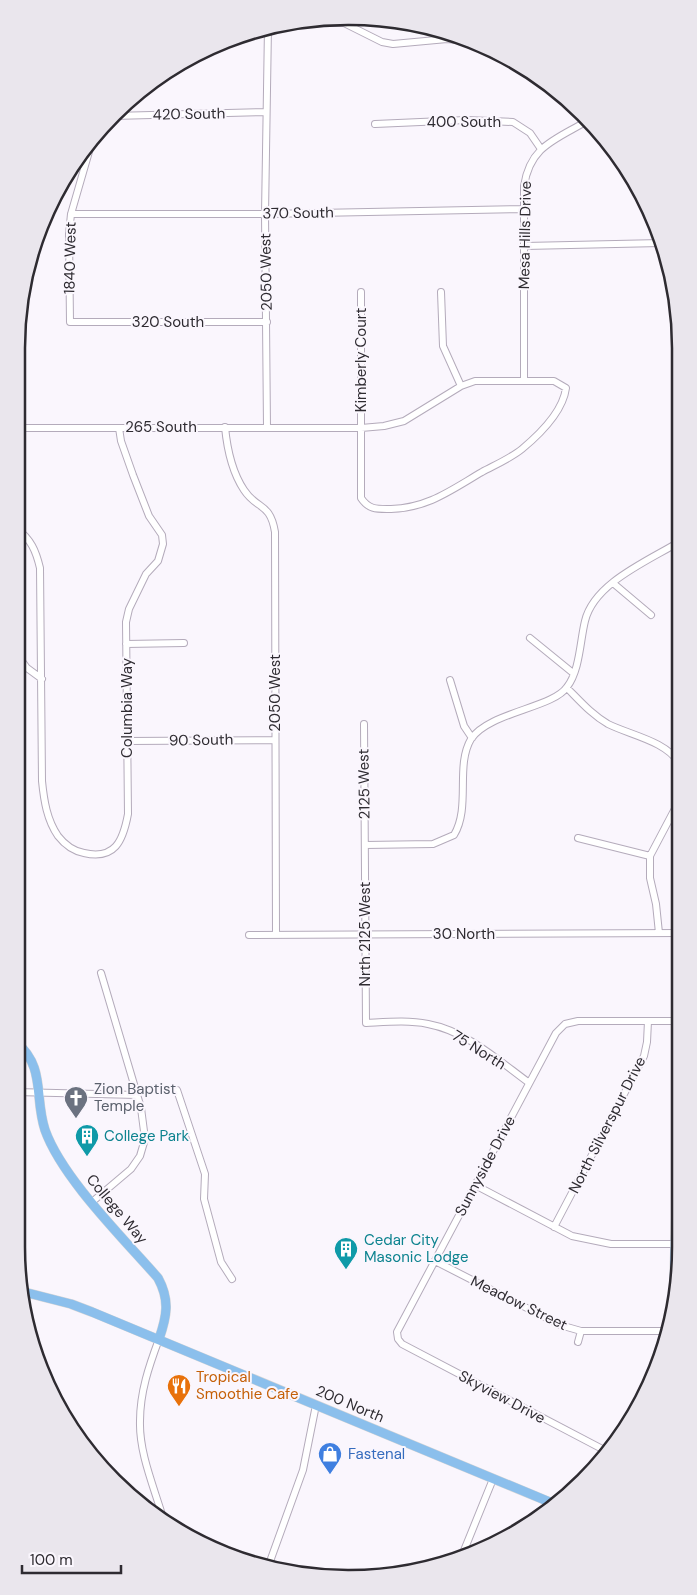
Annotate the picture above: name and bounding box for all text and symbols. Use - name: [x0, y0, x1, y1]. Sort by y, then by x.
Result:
- street label: 420 South: [153, 103, 225, 125]
- street label: 400 South: [427, 112, 501, 132]
- street label: Mesa Hills Drive: [514, 181, 536, 289]
- street label: 370 South: [262, 202, 334, 224]
- street label: 1840 West: [59, 221, 81, 294]
- street label: 2050 West: [255, 233, 277, 311]
- street label: Kimberly Court: [351, 308, 371, 412]
- street label: 320 South: [132, 312, 204, 332]
- street label: 265 South: [125, 417, 197, 437]
- street label: 2050 West: [265, 654, 285, 732]
- street label: Columbia Way: [117, 657, 137, 758]
- street label: 90 South: [169, 729, 233, 751]
- street label: 2125 West: [353, 748, 375, 819]
- street label: Nrth 2125 West: [355, 881, 375, 986]
- street label: 30 North: [433, 924, 495, 944]
- street label: 75 North: [448, 1026, 510, 1074]
- street label: North Silverspur Drive: [564, 1053, 650, 1197]
- place label: Zion Baptist Temple: [94, 1079, 176, 1116]
- church icon: Zion Baptist Temple: [63, 1085, 89, 1119]
- street label: Sunnyside Drive: [450, 1112, 520, 1220]
- building icon: College Park: [74, 1123, 100, 1157]
- place label: College Park: [104, 1126, 189, 1146]
- street label: College Way: [82, 1170, 153, 1249]
- place label: Cedar City Masonic Lodge: [364, 1230, 468, 1267]
- building icon: Cedar City Masonic Lodge: [333, 1236, 359, 1270]
- street label: Meadow Street: [467, 1271, 571, 1335]
- street label: Skyview Drive: [455, 1366, 549, 1428]
- place label: Tropical Smoothie Cafe: [196, 1367, 298, 1404]
- restaurant icon: Tropical Smoothie Cafe: [166, 1373, 192, 1407]
- street label: 200 North: [313, 1381, 387, 1427]
- shop icon: Fastenal: [317, 1441, 343, 1475]
- place label: Fastenal: [348, 1444, 405, 1464]
- scale bar: [22, 1542, 121, 1574]
- text: 100 m: [30, 1550, 73, 1570]

